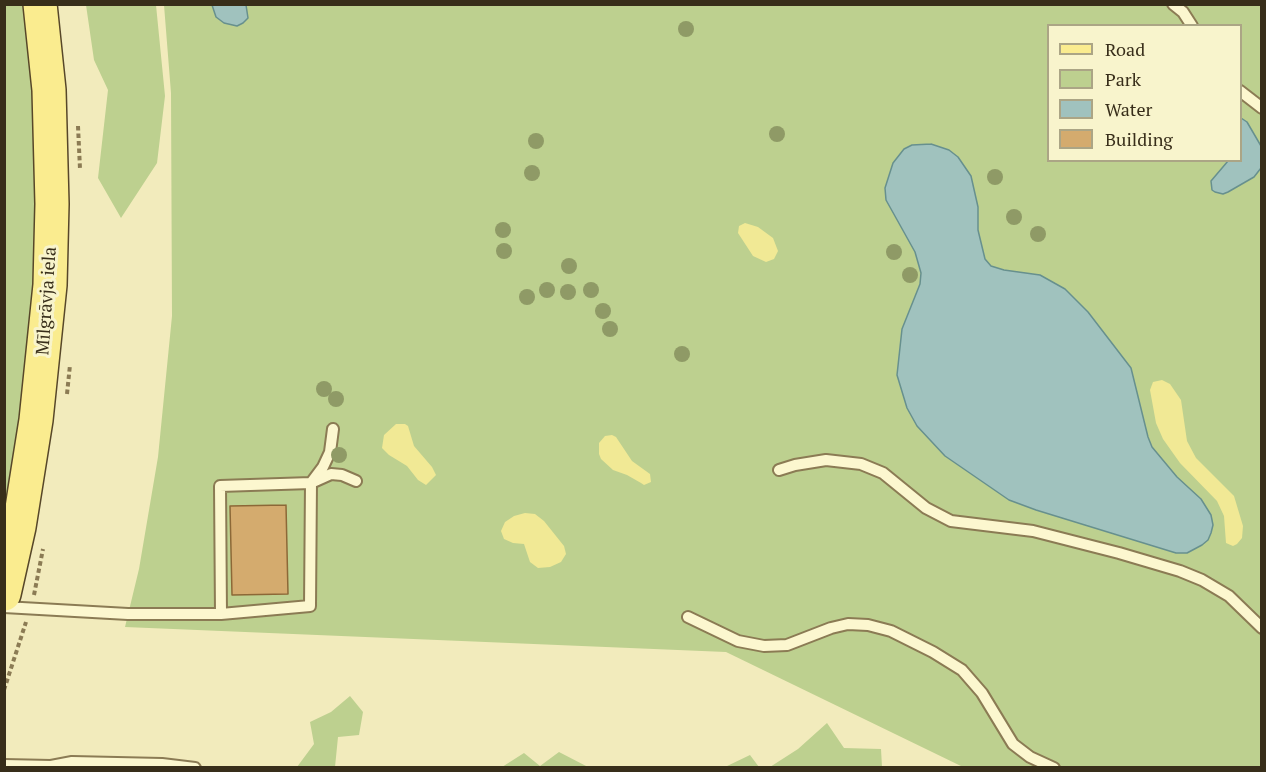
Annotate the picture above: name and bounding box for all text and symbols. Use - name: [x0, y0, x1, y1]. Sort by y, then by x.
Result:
- legend: [1047, 24, 1242, 162]
- text: Road: [1105, 37, 1145, 61]
- text: Park: [1105, 67, 1141, 91]
- text: Water: [1105, 97, 1152, 121]
- text: Building: [1105, 127, 1173, 151]
- street label: Mīlgrāvja iela: [32, 246, 62, 356]

